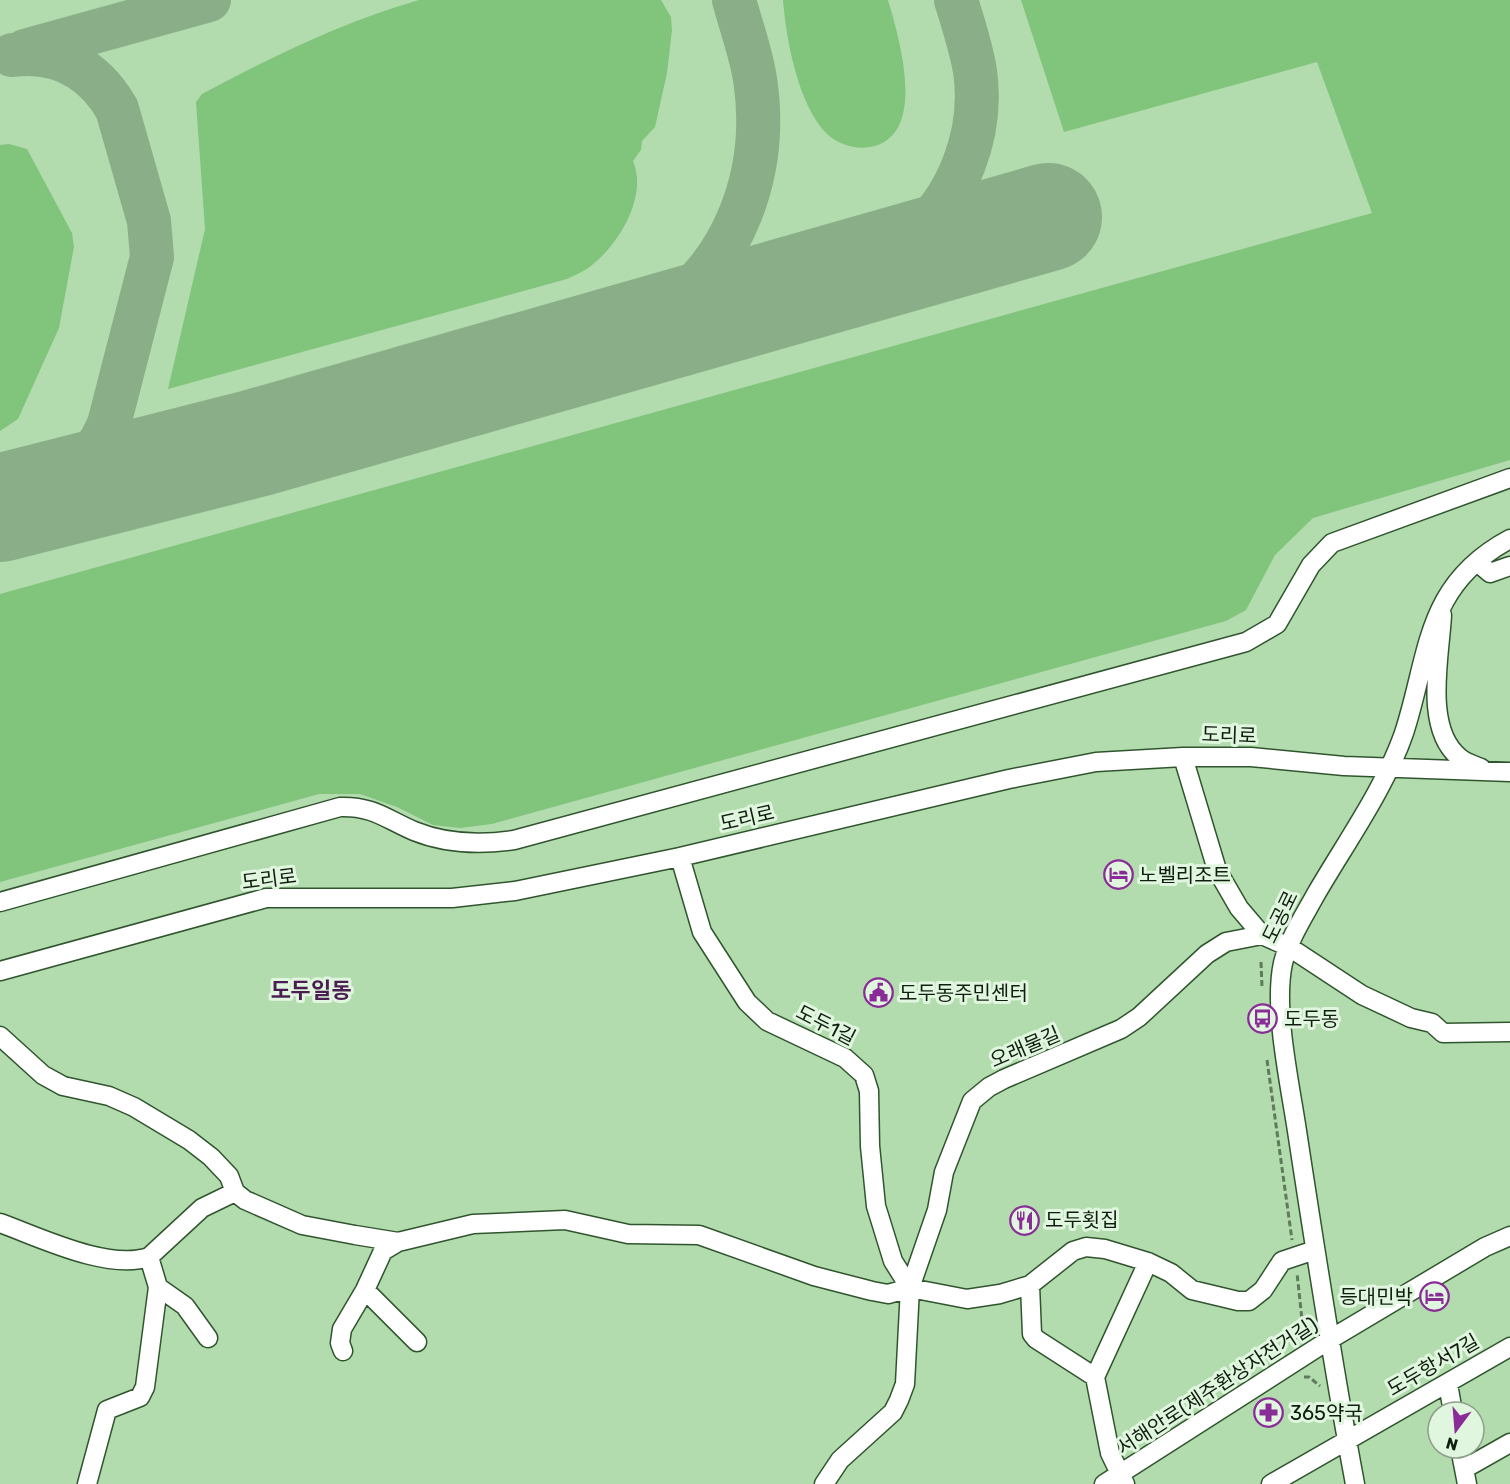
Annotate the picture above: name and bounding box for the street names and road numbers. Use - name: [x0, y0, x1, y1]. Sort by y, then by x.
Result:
- street label: 도리로: [1201, 722, 1257, 748]
- street label: 도리로: [717, 800, 777, 836]
- street label: 도리로: [240, 864, 298, 894]
- street label: 도공로: [1257, 887, 1303, 947]
- street label: 도두1길: [792, 1000, 860, 1050]
- street label: 오래물길: [986, 1022, 1064, 1072]
- street label: 서해안로(제주환상자전거길): [1112, 1312, 1322, 1460]
- street label: 도두항서7길: [1383, 1329, 1483, 1401]

